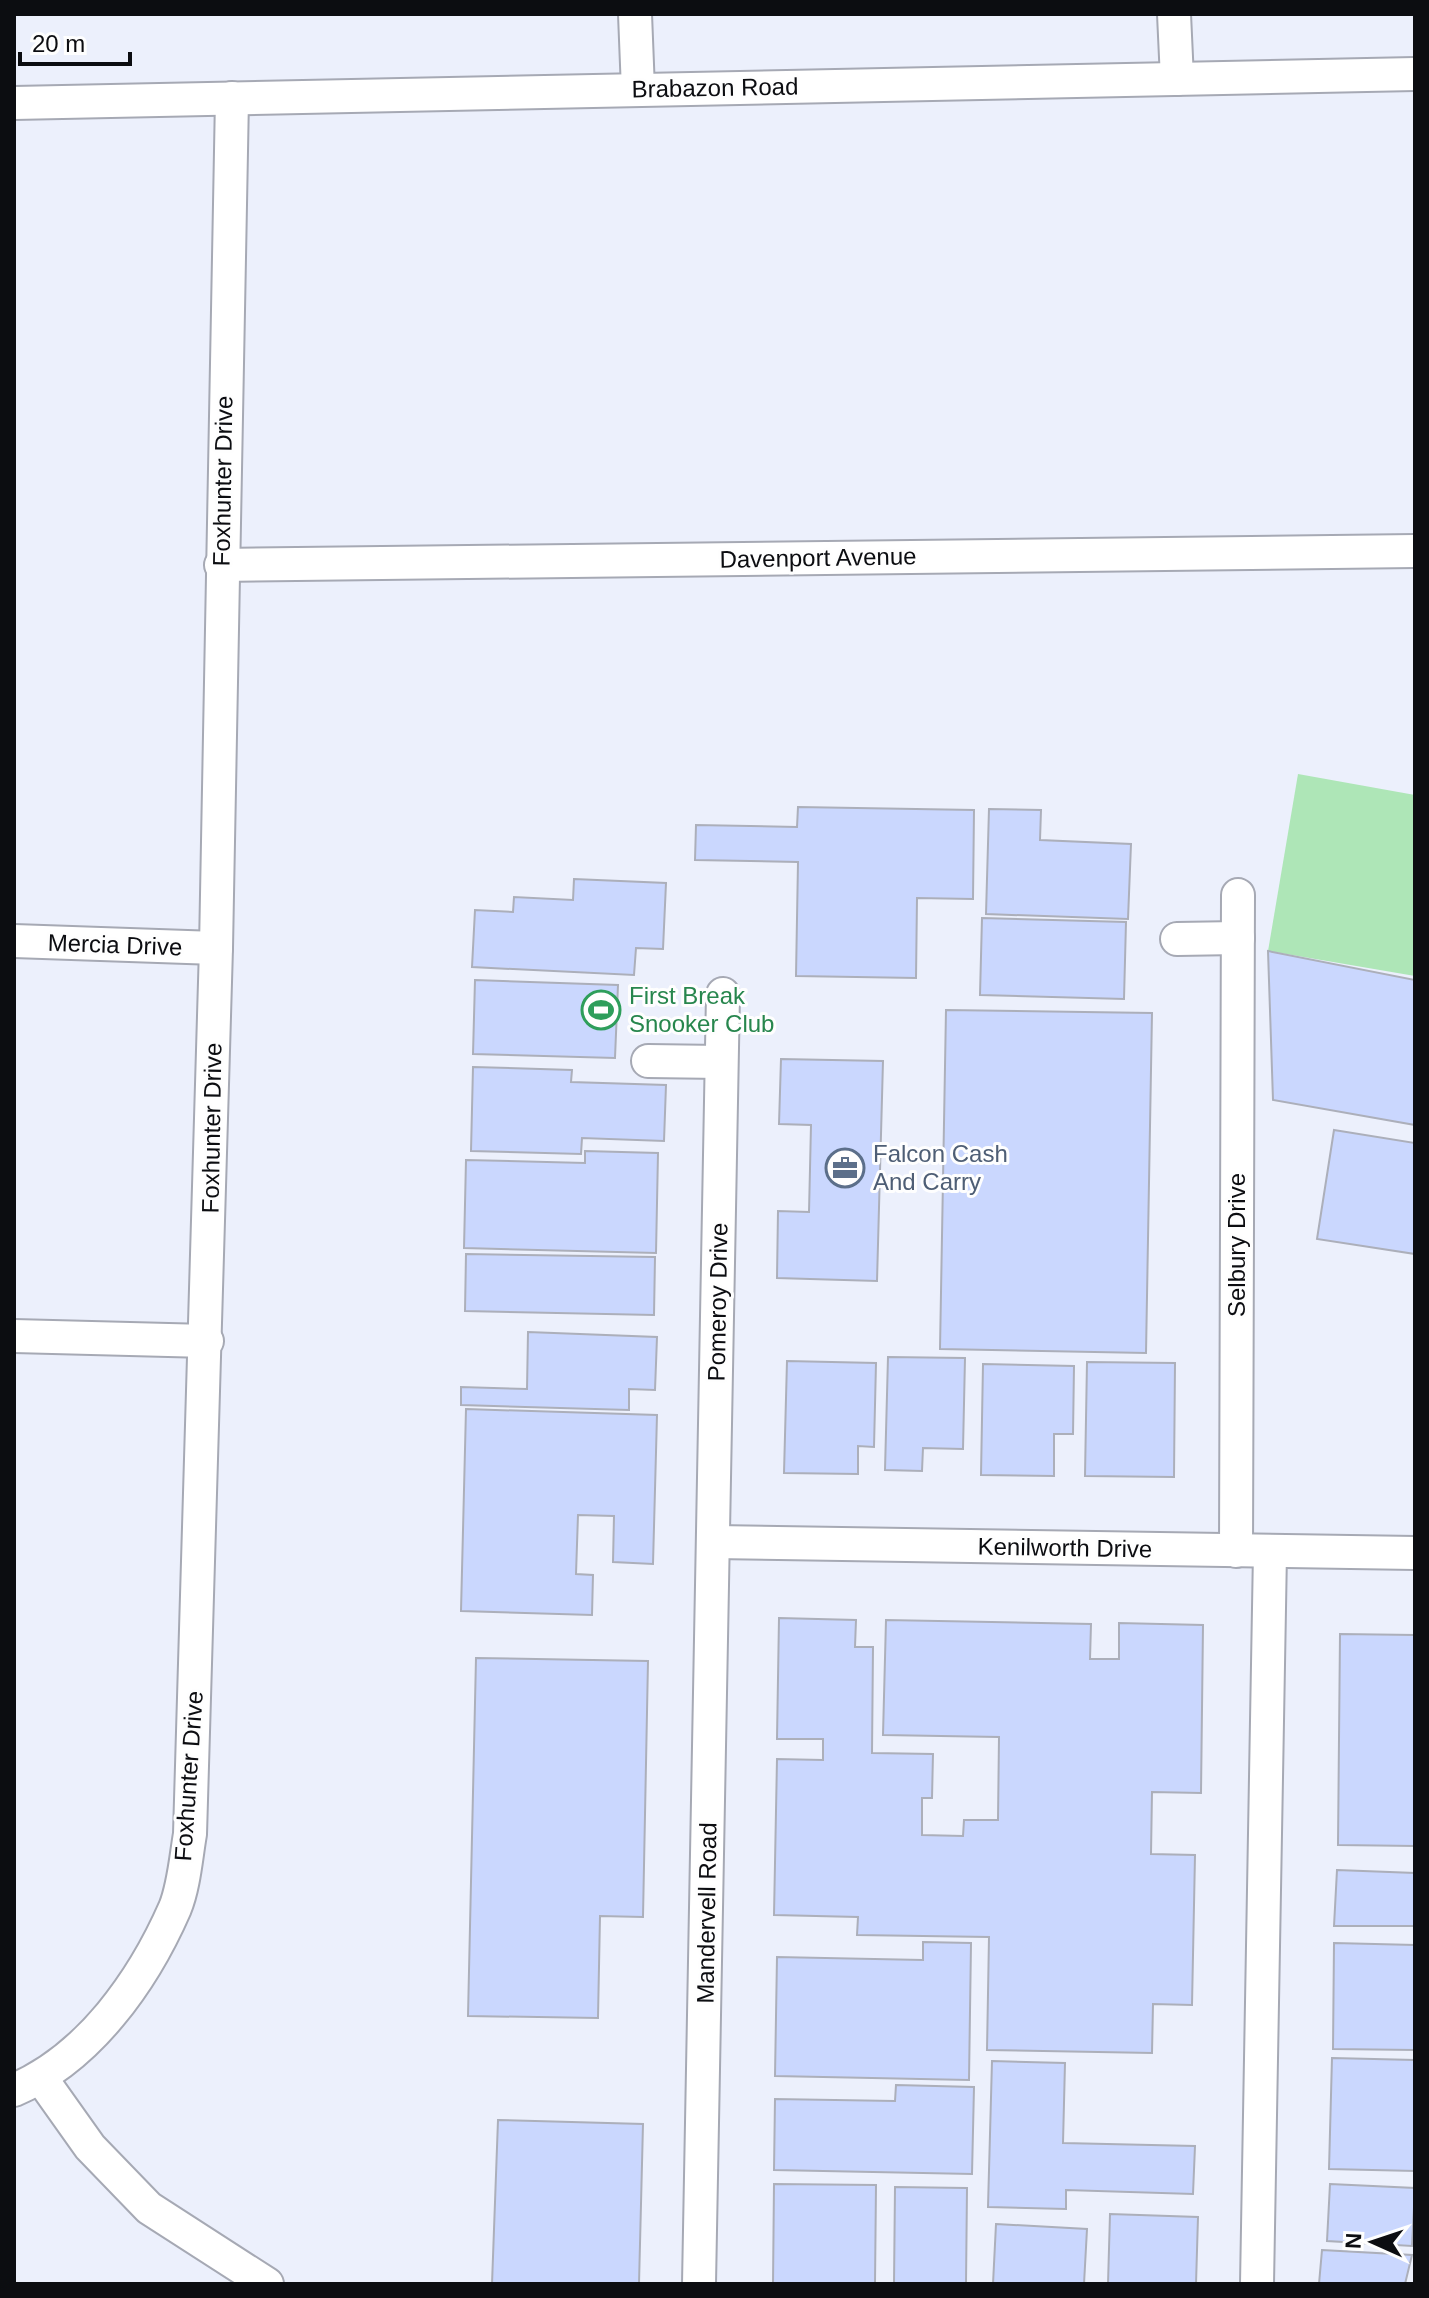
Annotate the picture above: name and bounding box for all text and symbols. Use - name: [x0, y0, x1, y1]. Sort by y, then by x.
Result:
- scale bar: [20, 16, 130, 66]
- text: 20 m: [32, 30, 85, 57]
- street label: Brabazon Road: [631, 73, 799, 102]
- street label: Foxhunter Drive: [208, 395, 237, 567]
- street label: Davenport Avenue: [719, 542, 917, 573]
- street label: Mercia Drive: [47, 929, 183, 960]
- place label: First Break Snooker Club: [629, 982, 774, 1037]
- sports icon: First Break Snooker Club: [580, 989, 622, 1031]
- street label: Foxhunter Drive: [197, 1042, 226, 1214]
- place label: Falcon Cash And Carry: [873, 1140, 1008, 1195]
- office icon: Falcon Cash And Carry: [824, 1147, 866, 1189]
- street label: Selbury Drive: [1223, 1173, 1250, 1317]
- street label: Pomeroy Drive: [703, 1222, 732, 1382]
- street label: Kenilworth Drive: [977, 1532, 1153, 1563]
- street label: Foxhunter Drive: [169, 1690, 208, 1862]
- street label: Mandervell Road: [691, 1822, 722, 2004]
- north arrow: [1333, 2202, 1413, 2282]
- text: N: [1341, 2232, 1366, 2250]

